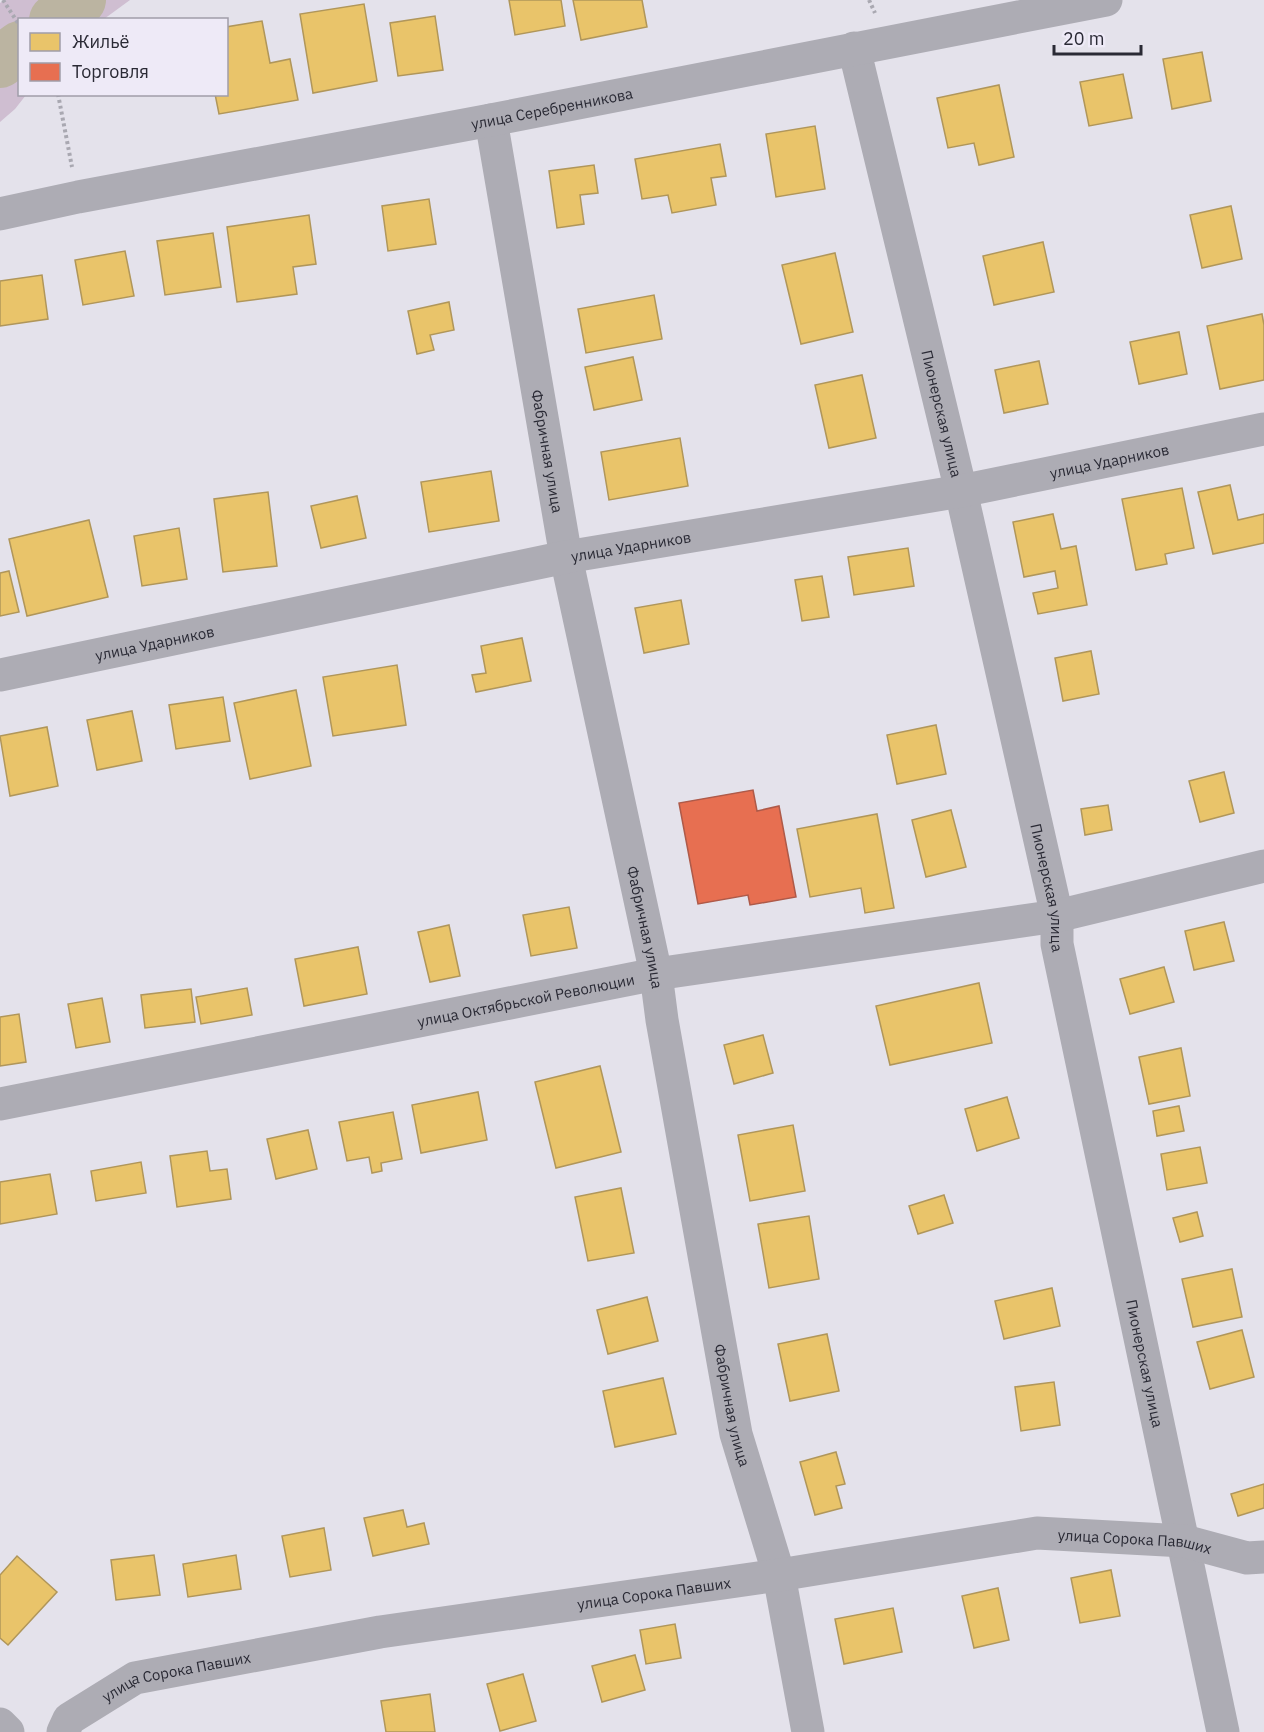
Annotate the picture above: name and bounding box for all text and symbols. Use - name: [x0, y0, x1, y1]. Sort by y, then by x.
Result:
- legend: [18, 18, 228, 96]
- scale bar: [1054, 18, 1141, 56]
- text: 20 m: [1063, 27, 1105, 50]
- text: Жильё: [72, 30, 130, 53]
- text: Торговля: [72, 60, 149, 83]
- street label: улица Серебренникова: [469, 83, 634, 133]
- street label: Пионерская улица: [918, 348, 967, 479]
- street label: Фабричная улица: [528, 388, 568, 514]
- street label: улица Ударников: [1048, 439, 1171, 482]
- street label: улица Ударников: [570, 527, 692, 566]
- street label: улица Ударников: [93, 621, 216, 664]
- street label: Пионерская улица: [1027, 822, 1068, 953]
- street label: Фабричная улица: [623, 864, 667, 990]
- street label: улица Октябрьской Революции: [416, 969, 636, 1031]
- street label: Пионерская улица: [1123, 1298, 1168, 1429]
- street label: Фабричная улица: [711, 1342, 755, 1469]
- street label: улица Сорока Павших: [1057, 1525, 1214, 1558]
- street label: улица Сорока Павших: [576, 1572, 732, 1613]
- street label: улица Сорока Павших: [98, 1647, 253, 1706]

